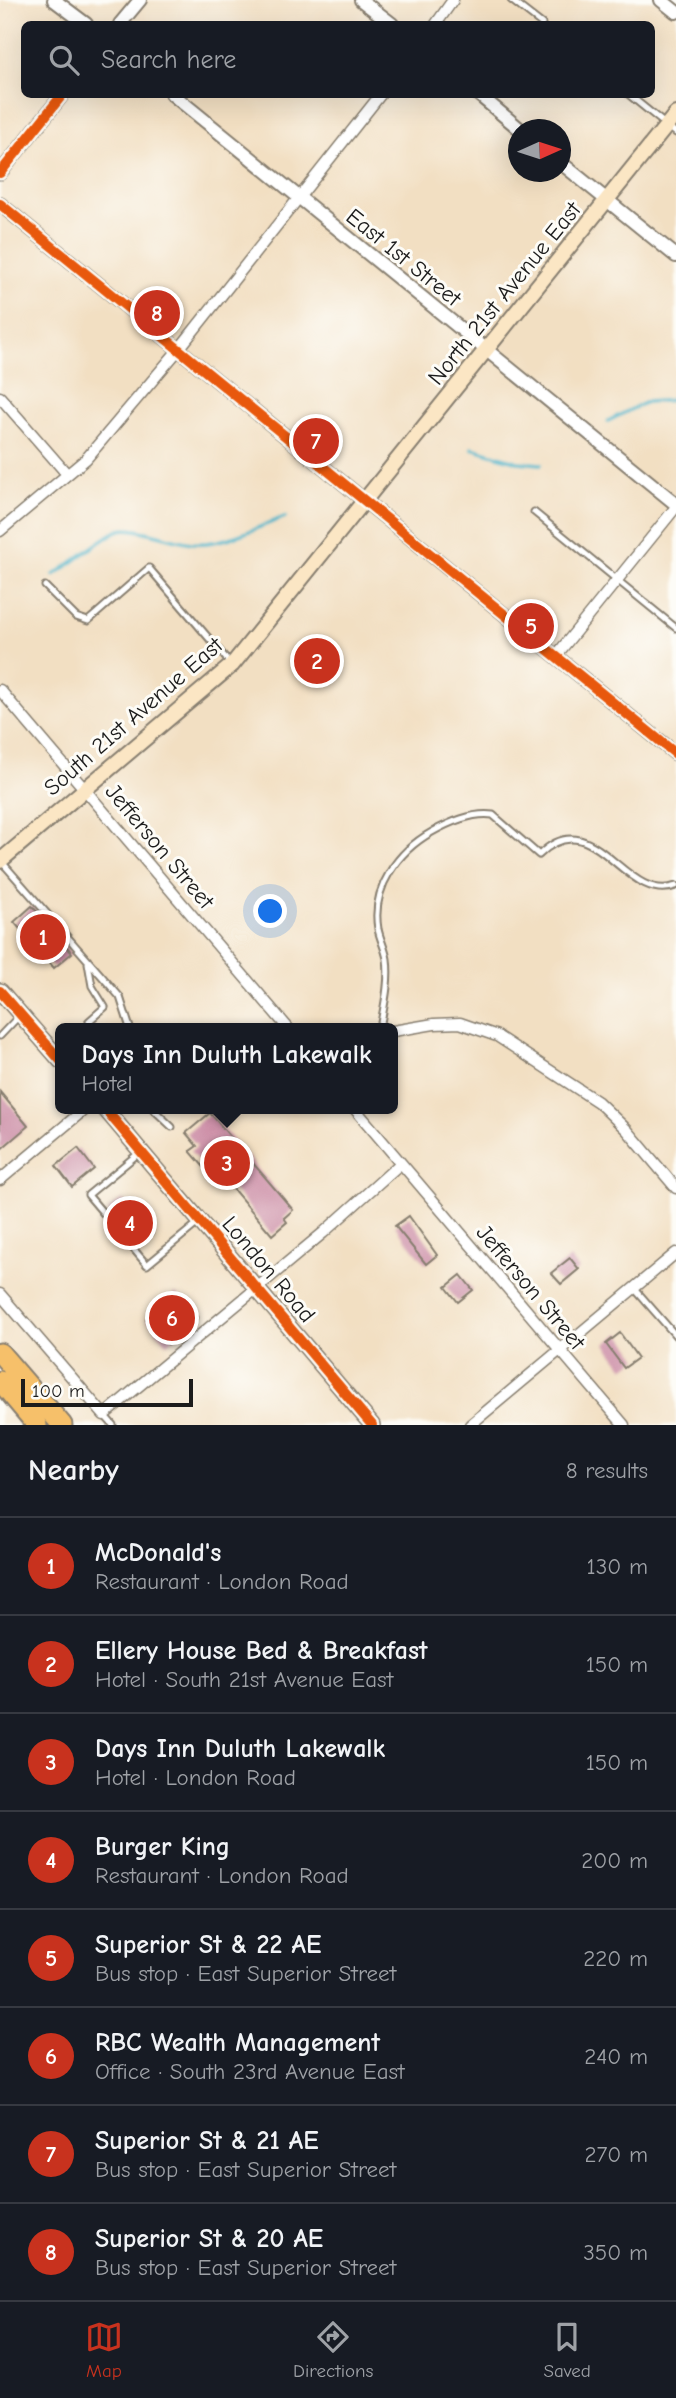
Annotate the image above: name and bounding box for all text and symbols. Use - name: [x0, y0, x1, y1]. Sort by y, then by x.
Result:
- search box: [21, 21, 655, 98]
- icon: search: [45, 41, 83, 79]
- text: Search here: [101, 45, 236, 75]
- north arrow: [508, 119, 571, 182]
- street label: North 21st Avenue East: [422, 195, 587, 390]
- street label: East 1st Street: [341, 203, 468, 313]
- pin: 8: [134, 287, 180, 339]
- pin: 7: [293, 415, 339, 467]
- pin: 5: [508, 600, 554, 652]
- street label: South 21st Avenue East: [39, 631, 229, 801]
- pin: 2: [294, 635, 340, 687]
- street label: Jefferson Street: [100, 778, 221, 915]
- your location: [253, 894, 287, 928]
- pin: 1: [20, 911, 66, 963]
- popup: [55, 1023, 398, 1114]
- text: Days Inn Duluth Lakewalk: [81, 1040, 372, 1070]
- text: Hotel: [81, 1070, 132, 1097]
- pin: 3: [204, 1137, 250, 1189]
- pin: 4: [107, 1197, 153, 1249]
- street label: London Road: [216, 1211, 321, 1328]
- street label: Jefferson Street: [471, 1219, 592, 1356]
- pin: 6: [149, 1292, 195, 1344]
- scale bar: [21, 1376, 192, 1408]
- text: 100 m: [32, 1380, 85, 1402]
- text: Nearby: [28, 1453, 119, 1488]
- text: 8 results: [566, 1457, 648, 1484]
- text: McDonald's: [95, 1538, 221, 1568]
- text: 1: [46, 1553, 56, 1580]
- text: 130 m: [587, 1553, 648, 1580]
- text: Restaurant · London Road: [95, 1568, 349, 1595]
- text: Ellery House Bed & Breakfast: [95, 1636, 427, 1666]
- text: 2: [45, 1651, 57, 1678]
- text: 150 m: [586, 1651, 648, 1678]
- text: Hotel · South 21st Avenue East: [95, 1666, 393, 1693]
- text: Days Inn Duluth Lakewalk: [95, 1734, 385, 1764]
- text: 3: [45, 1749, 57, 1776]
- text: 150 m: [586, 1749, 648, 1776]
- text: Hotel · London Road: [95, 1764, 296, 1791]
- text: Burger King: [95, 1832, 230, 1862]
- text: 4: [46, 1847, 56, 1874]
- text: 200 m: [581, 1847, 648, 1874]
- text: Restaurant · London Road: [95, 1862, 349, 1889]
- text: Superior St & 22 AE: [95, 1930, 321, 1960]
- text: 5: [45, 1945, 57, 1972]
- text: 220 m: [583, 1945, 648, 1972]
- text: Bus stop · East Superior Street: [95, 1960, 396, 1987]
- text: RBC Wealth Management: [95, 2028, 380, 2058]
- text: 6: [45, 2043, 57, 2070]
- text: 240 m: [584, 2043, 648, 2070]
- text: Office · South 23rd Avenue East: [95, 2058, 405, 2085]
- text: Superior St & 21 AE: [95, 2126, 319, 2156]
- text: 7: [46, 2141, 56, 2168]
- text: 270 m: [584, 2141, 648, 2168]
- text: Bus stop · East Superior Street: [95, 2156, 396, 2183]
- text: Superior St & 20 AE: [95, 2224, 323, 2254]
- text: 8: [45, 2239, 57, 2266]
- text: 350 m: [583, 2239, 648, 2266]
- text: Bus stop · East Superior Street: [95, 2254, 396, 2281]
- tab: Map: [85, 2318, 123, 2382]
- tab: Directions: [293, 2318, 373, 2382]
- tab: Saved: [544, 2318, 591, 2382]

